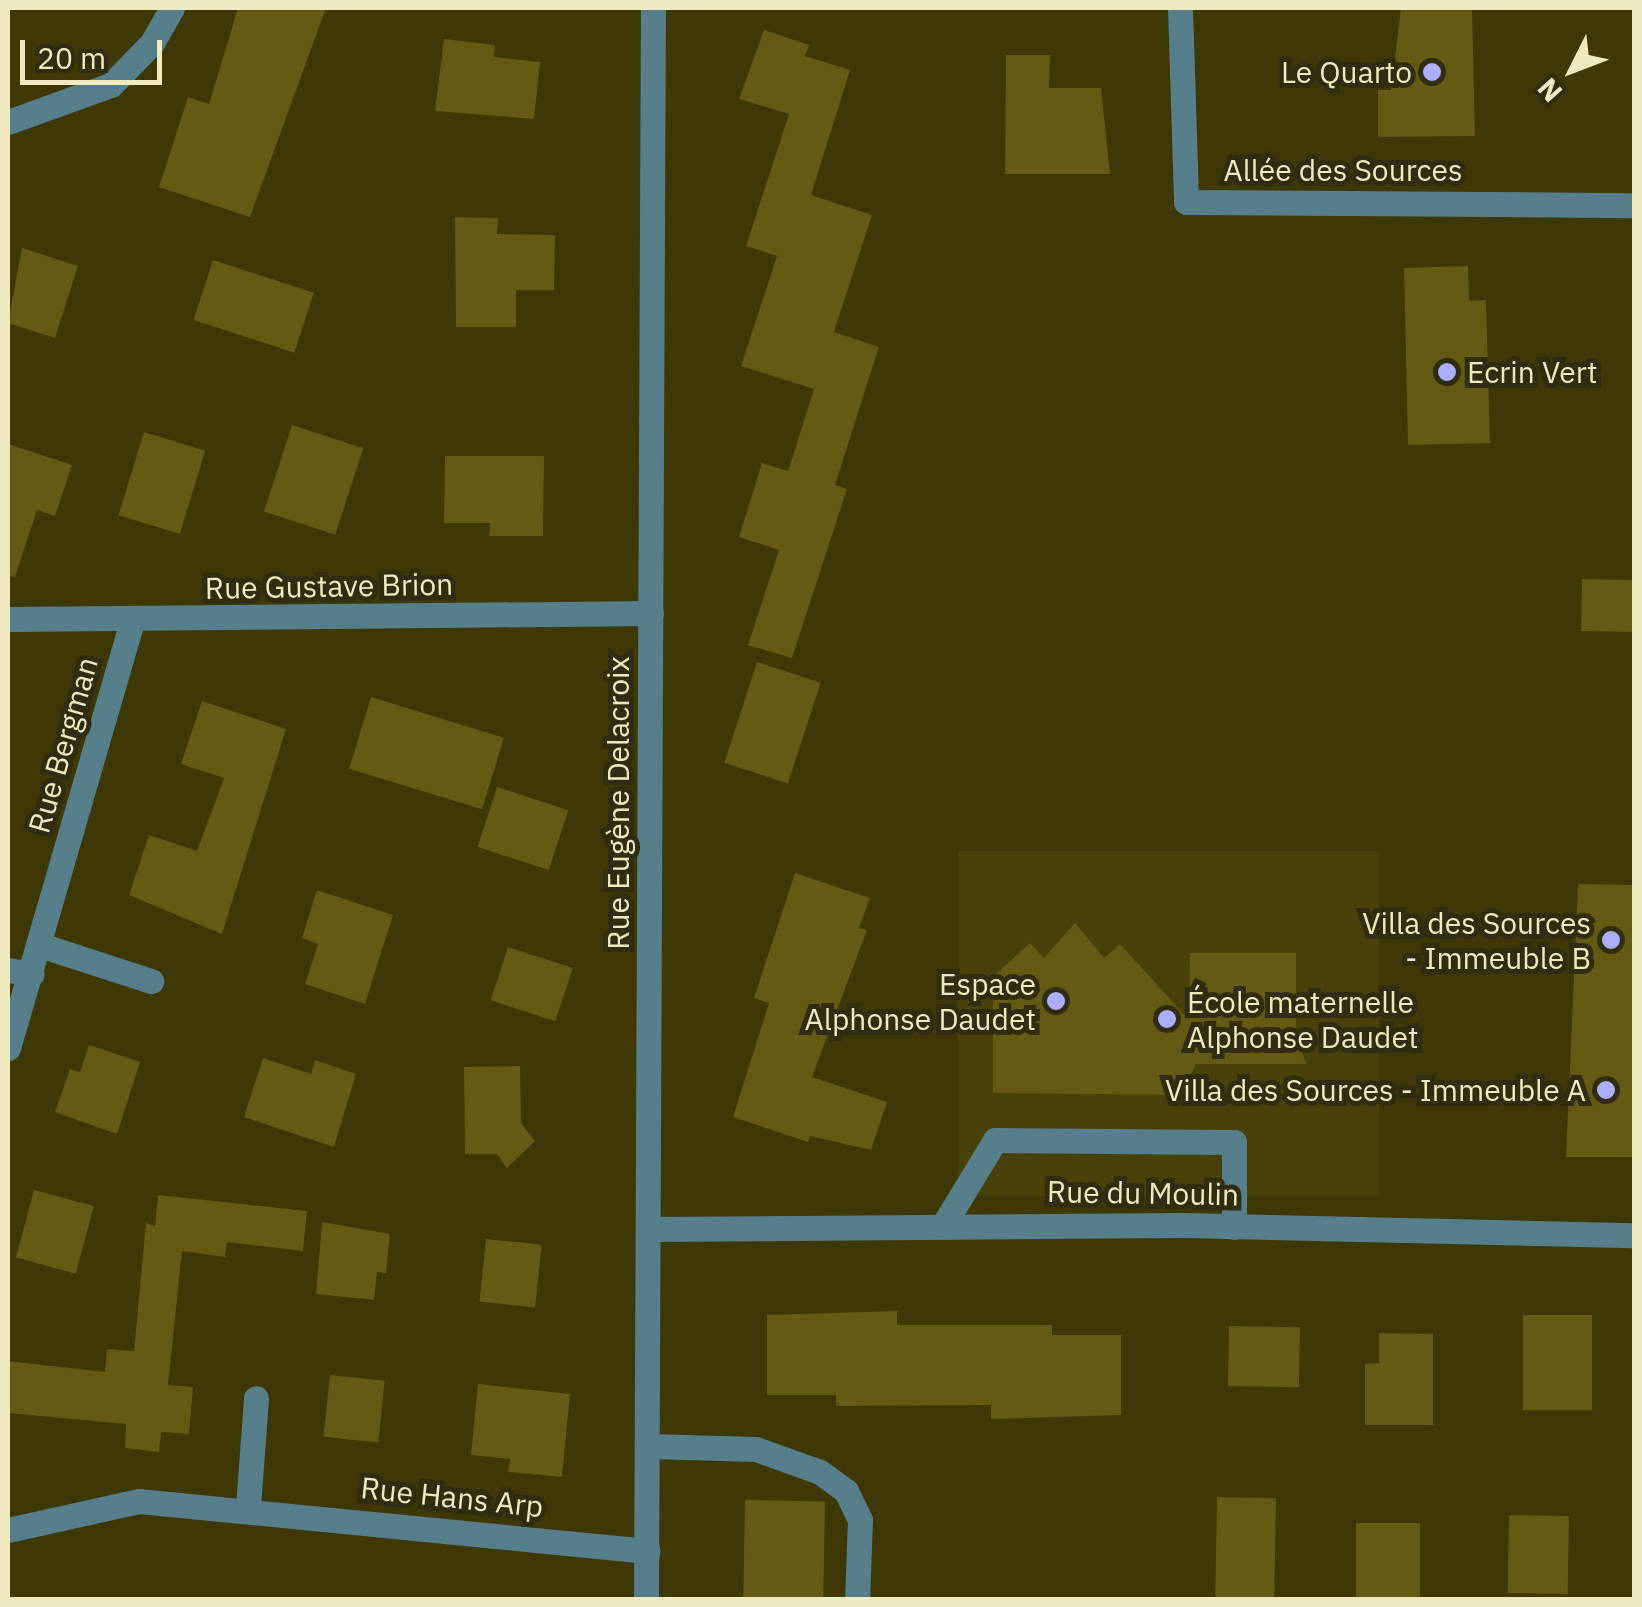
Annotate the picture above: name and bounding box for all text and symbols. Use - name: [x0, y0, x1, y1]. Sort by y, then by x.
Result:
- scale bar: [25, 20, 168, 82]
- north arrow: [1522, 20, 1622, 120]
- text: 20 m: [37, 38, 106, 77]
- place label: Le Quarto: [1281, 54, 1412, 90]
- marker: Le Quarto: [1421, 61, 1443, 83]
- text: N: [1529, 70, 1570, 110]
- street label: Allée des Sources: [1223, 152, 1463, 188]
- place label: Ecrin Vert: [1467, 354, 1597, 390]
- marker: Ecrin Vert: [1436, 361, 1458, 383]
- street label: Rue Gustave Brion: [205, 566, 453, 606]
- street label: Rue Bergman: [21, 653, 105, 837]
- street label: Rue Eugène Delacroix: [600, 656, 636, 950]
- place label: Villa des Sources - Immeuble B: [1362, 905, 1591, 976]
- marker: Villa des Sources - Immeuble B: [1600, 929, 1622, 951]
- place label: Espace Alphonse Daudet: [805, 966, 1036, 1036]
- place label: École maternelle Alphonse Daudet: [1187, 984, 1418, 1054]
- marker: Espace Alphonse Daudet: [1045, 990, 1067, 1012]
- marker: École maternelle Alphonse Daudet: [1156, 1008, 1178, 1030]
- place label: Villa des Sources - Immeuble A: [1165, 1072, 1586, 1108]
- marker: Villa des Sources - Immeuble A: [1595, 1079, 1617, 1101]
- street label: Rue du Moulin: [1047, 1173, 1239, 1213]
- street label: Rue Hans Arp: [359, 1470, 545, 1524]

